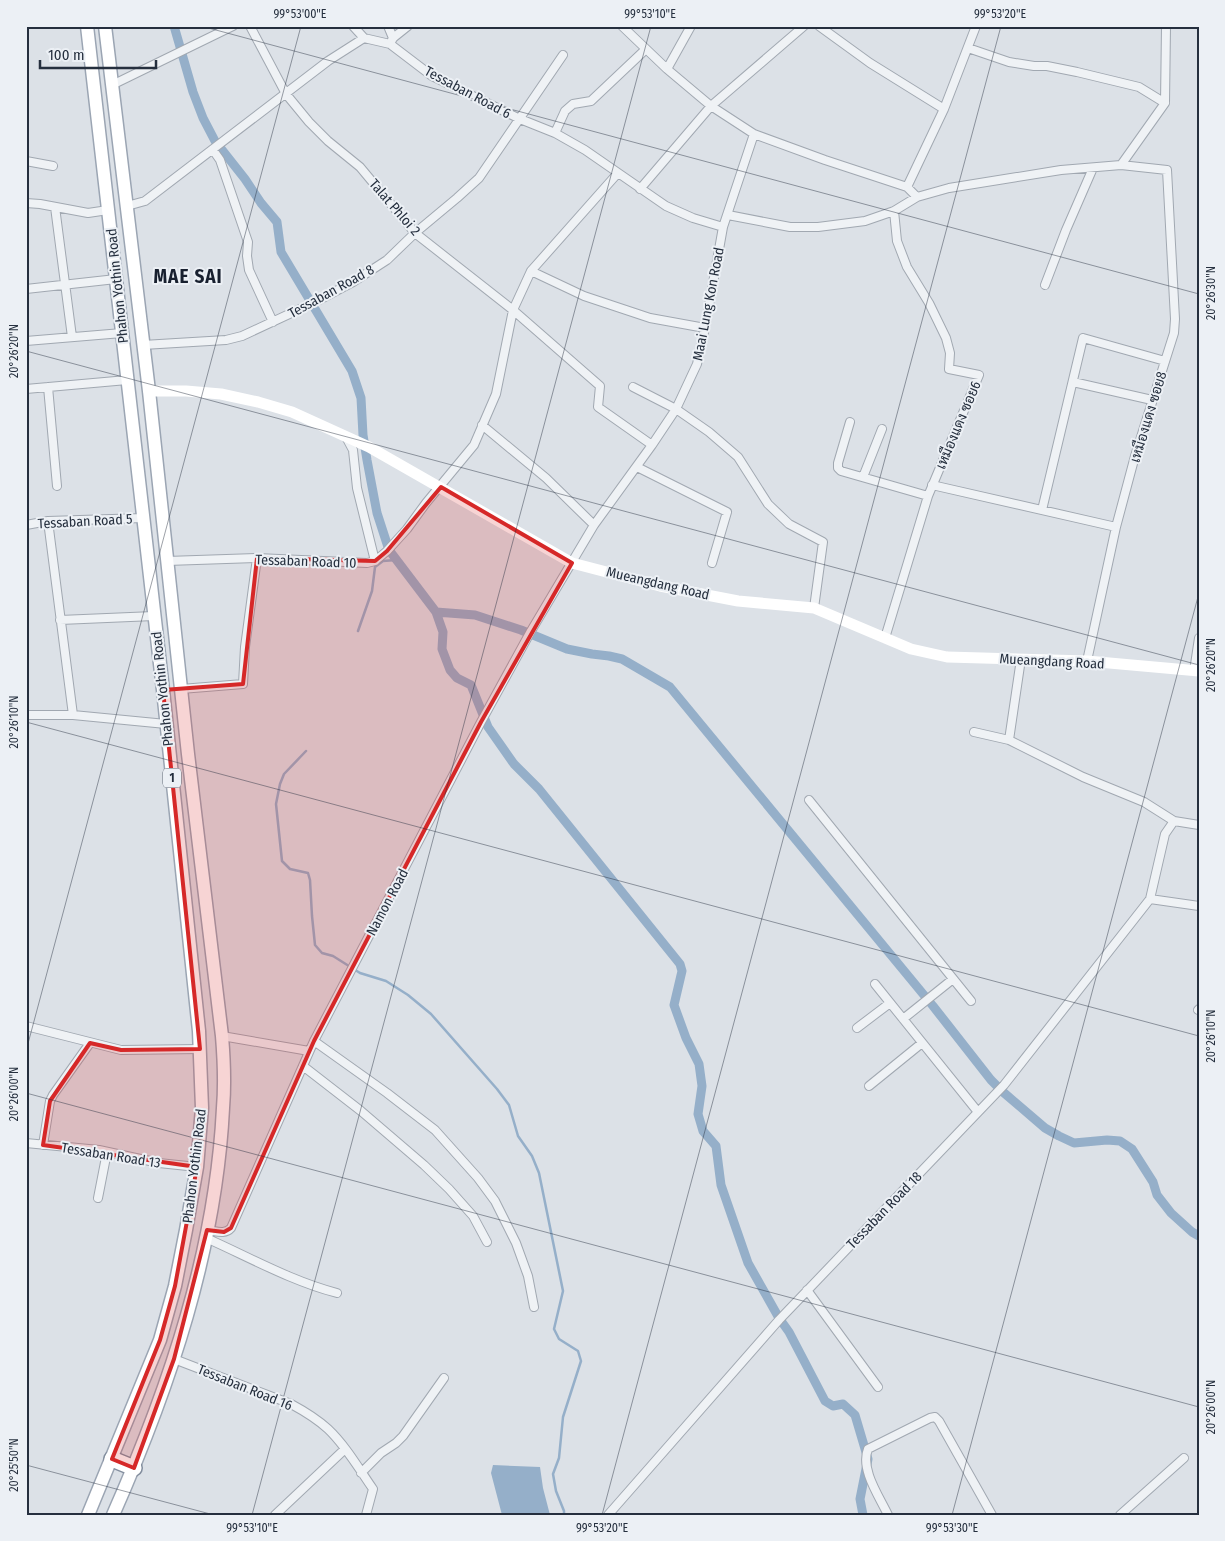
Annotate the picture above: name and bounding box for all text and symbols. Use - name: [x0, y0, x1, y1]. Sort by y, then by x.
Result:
- text: 99°53'00"E: [274, 7, 327, 21]
- text: 99°53'10"E: [624, 7, 676, 21]
- text: 99°53'20"E: [974, 7, 1026, 21]
- scale bar: [40, 38, 156, 70]
- text: 100 m: [48, 46, 85, 64]
- street label: Tessaban Road 6: [422, 63, 514, 122]
- street label: Talat Phloi 2: [365, 176, 424, 239]
- street label: Phahon Yothin Road: [103, 228, 132, 344]
- street label: Maai Lung Kon Road: [689, 246, 728, 362]
- street label: Tessaban Road 8: [285, 261, 377, 322]
- district label: MAE SAI: [153, 265, 223, 288]
- text: 20°26'30"N: [1204, 266, 1218, 320]
- text: 20°26'20"N: [7, 324, 21, 378]
- street label: เหมืองแดง ซอย8: [1126, 369, 1170, 465]
- street label: เหมืองแดง ซอย6: [931, 378, 985, 472]
- street label: Tessaban Road 5: [37, 511, 133, 532]
- street label: Tessaban Road 10: [255, 551, 357, 572]
- street label: Mueangdang Road: [605, 563, 711, 604]
- street label: Phahon Yothin Road: [148, 631, 177, 747]
- text: 20°26'20"N: [1204, 638, 1218, 692]
- street label: Mueangdang Road: [999, 650, 1105, 673]
- text: 20°26'10"N: [7, 695, 21, 749]
- road number: 1: [163, 768, 181, 788]
- street label: Namon Road: [363, 866, 412, 939]
- text: 20°26'10"N: [1204, 1009, 1218, 1063]
- text: 20°26'00"N: [7, 1067, 21, 1121]
- street label: Phahon Yothin Road: [179, 1108, 210, 1224]
- street label: Tessaban Road 13: [60, 1139, 162, 1172]
- street label: Tessaban Road 18: [843, 1168, 925, 1253]
- street label: Tessaban Road 16: [195, 1361, 295, 1414]
- text: 20°26'00"N: [1204, 1380, 1218, 1434]
- text: 20°25'50"N: [7, 1438, 21, 1492]
- text: 99°53'10"E: [226, 1521, 278, 1535]
- text: 99°53'20"E: [576, 1521, 628, 1535]
- text: 99°53'30"E: [926, 1521, 978, 1535]

